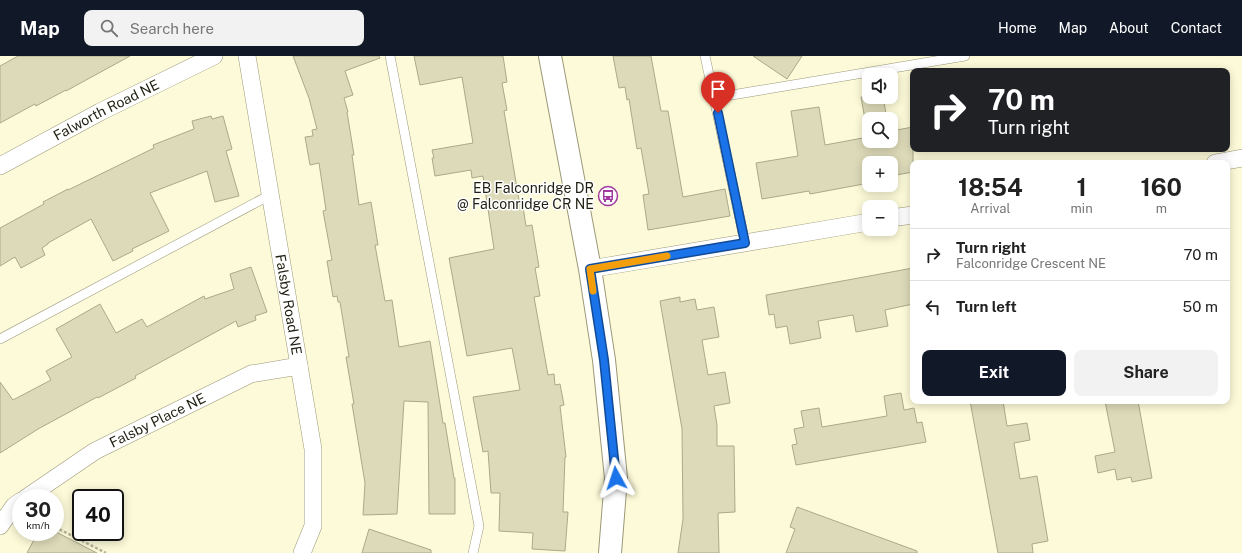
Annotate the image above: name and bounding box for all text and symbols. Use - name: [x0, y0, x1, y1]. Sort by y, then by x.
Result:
- search box: [84, 10, 364, 46]
- text: Map: [20, 17, 60, 39]
- icon: search: [98, 17, 120, 39]
- text: Search here: [130, 20, 214, 37]
- text: Home: [998, 20, 1037, 36]
- text: Map: [1059, 20, 1087, 36]
- text: About: [1109, 20, 1149, 36]
- text: Contact: [1171, 20, 1222, 36]
- map controls: [862, 68, 898, 236]
- button: sound: [862, 68, 898, 104]
- pin: [701, 72, 735, 113]
- street label: Falworth Road NE: [50, 76, 162, 144]
- icon: arrive: [707, 78, 729, 100]
- text: 70 m: [988, 83, 1055, 116]
- icon: right: [922, 84, 974, 136]
- button: search: [862, 112, 898, 148]
- text: Turn right: [988, 117, 1070, 138]
- button: +: [862, 156, 898, 192]
- text: 18:54: [958, 173, 1023, 201]
- text: 1: [1076, 173, 1087, 201]
- text: 160: [1141, 173, 1182, 201]
- place label: EB Falconridge DR @ Falconridge CR NE: [457, 180, 594, 212]
- bus stop icon: EB Falconridge DR @ Falconridge CR NE: [597, 185, 619, 207]
- button: −: [862, 200, 898, 236]
- text: Arrival: [970, 201, 1010, 216]
- text: min: [1071, 201, 1093, 216]
- text: m: [1156, 201, 1167, 216]
- text: Turn right: [956, 239, 1026, 256]
- icon: right: [922, 244, 944, 266]
- text: 70 m: [1183, 246, 1218, 263]
- street label: Falsby Road NE: [272, 253, 305, 356]
- text: Falconridge Crescent NE: [956, 256, 1106, 271]
- icon: left: [922, 296, 944, 318]
- text: Turn left: [956, 298, 1017, 315]
- text: 50 m: [1183, 298, 1218, 315]
- button: Exit: [922, 350, 1066, 396]
- button: Share: [1074, 350, 1218, 396]
- street label: Falsby Place NE: [107, 390, 208, 451]
- position arrow: [595, 457, 637, 499]
- speed limit sign: 40: [72, 489, 124, 541]
- text: 30: [25, 498, 51, 522]
- text: km/h: [26, 519, 50, 531]

